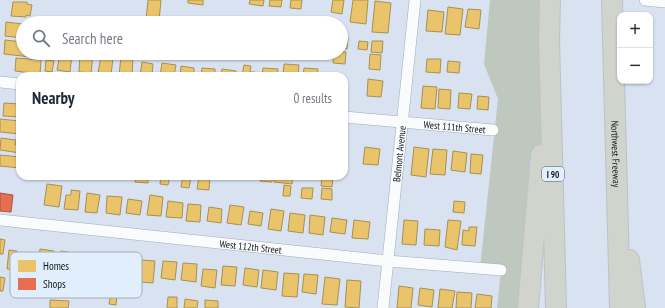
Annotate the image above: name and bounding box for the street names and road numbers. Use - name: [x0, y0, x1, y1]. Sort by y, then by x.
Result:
- street label: West 111th Street: [423, 117, 486, 136]
- street label: Northwest Freeway: [609, 120, 623, 188]
- street label: Belmont Avenue: [390, 125, 408, 183]
- road number: I 90: [542, 167, 564, 181]
- street label: West 112th Street: [219, 237, 283, 256]

